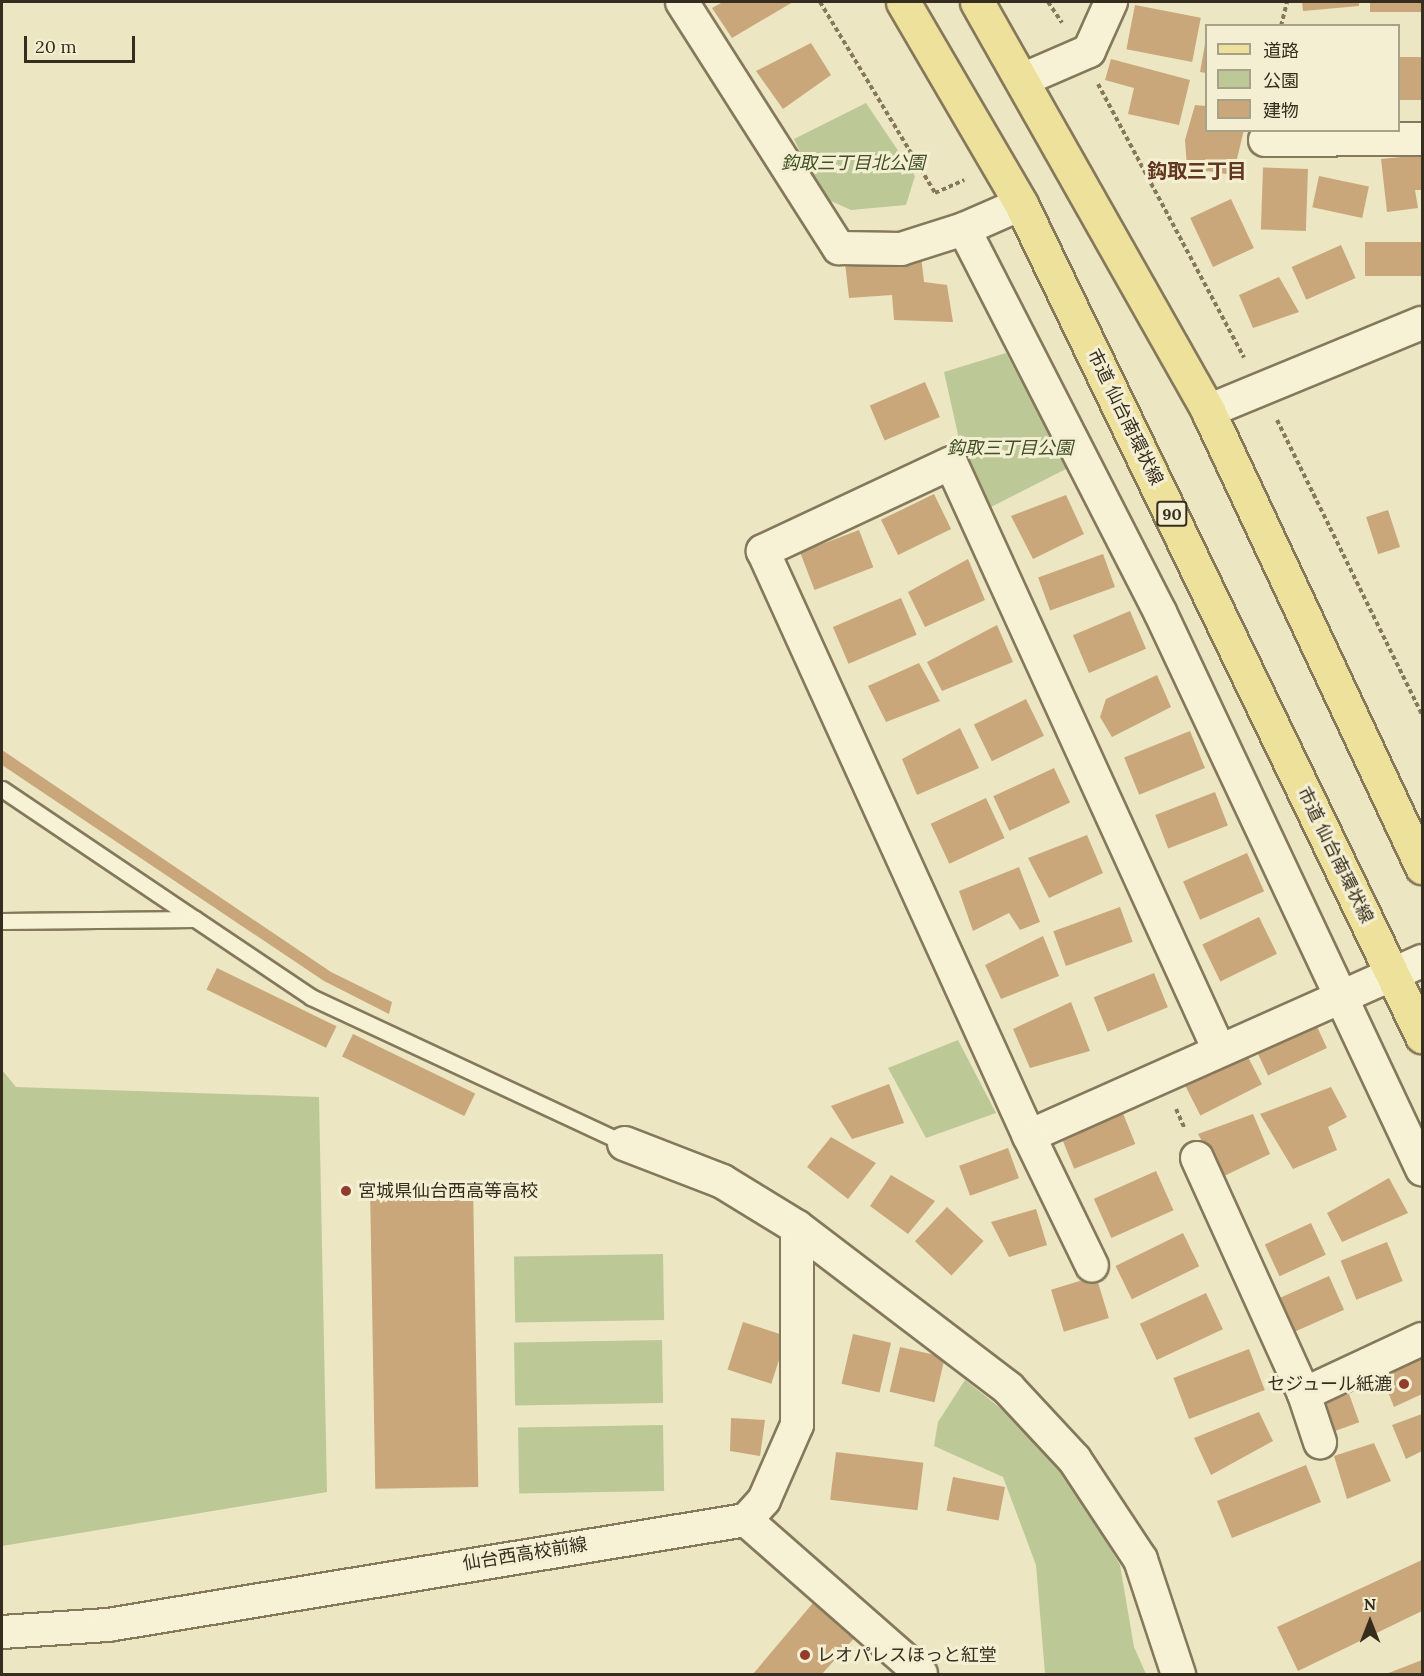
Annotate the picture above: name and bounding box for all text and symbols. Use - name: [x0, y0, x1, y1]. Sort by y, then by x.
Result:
- scale bar: [27, 24, 138, 62]
- legend: [1205, 24, 1400, 132]
- text: 20 m: [35, 35, 77, 58]
- text: 道路: [1263, 39, 1299, 62]
- text: 公園: [1263, 69, 1299, 92]
- text: 建物: [1263, 99, 1299, 122]
- park label: 鈎取三丁目北公園: [781, 152, 925, 174]
- district label: 鈎取三丁目: [1147, 158, 1247, 182]
- street label: 市道 仙台南環状線: [1083, 345, 1167, 489]
- park label: 鈎取三丁目公園: [947, 437, 1073, 459]
- road number: 90: [1156, 501, 1188, 527]
- street label: 市道 仙台南環状線: [1293, 783, 1377, 927]
- place label: 宮城県仙台西高等高校: [358, 1180, 538, 1202]
- marker: 宮城県仙台西高等高校: [339, 1184, 353, 1198]
- place label: セジュール紙漉: [1266, 1373, 1392, 1395]
- marker: セジュール紙漉: [1397, 1377, 1411, 1391]
- street label: 仙台西高校前線: [461, 1533, 589, 1575]
- north arrow: [1340, 1592, 1400, 1652]
- text: N: [1364, 1594, 1376, 1614]
- place label: レオパレスほっと紅堂: [817, 1644, 997, 1666]
- marker: レオパレスほっと紅堂: [798, 1648, 812, 1662]

